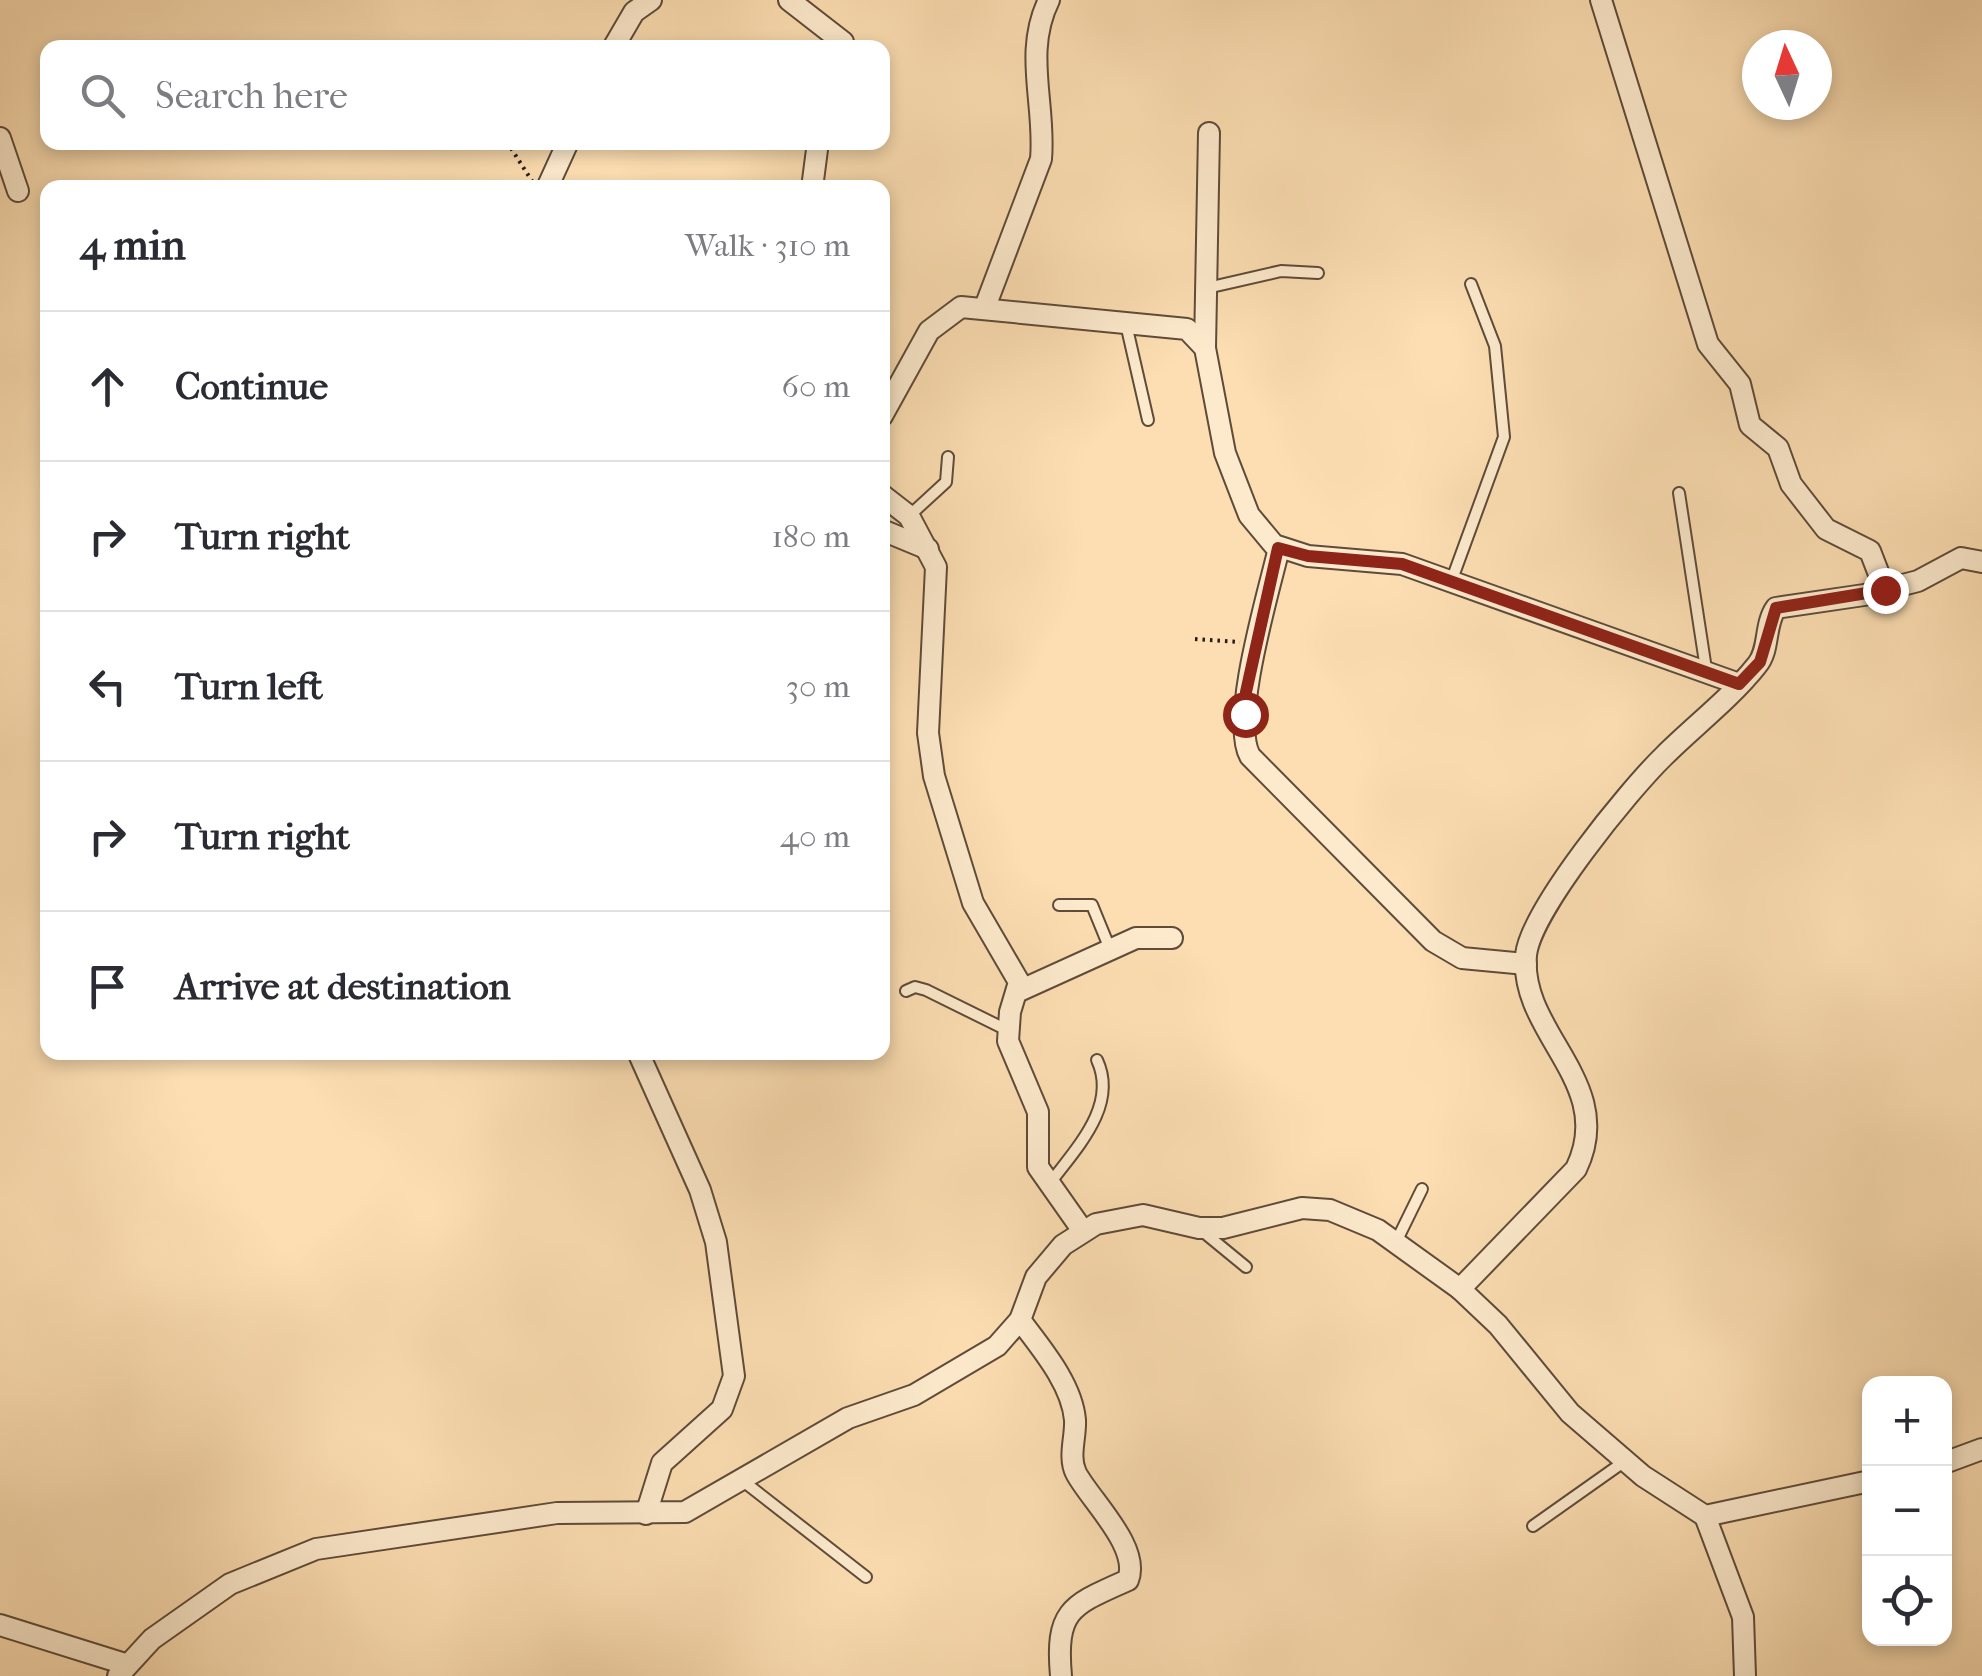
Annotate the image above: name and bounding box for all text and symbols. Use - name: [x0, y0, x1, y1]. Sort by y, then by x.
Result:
- north arrow: [1742, 30, 1832, 120]
- search box: [40, 40, 890, 150]
- icon: search: [75, 68, 130, 123]
- text: Search here: [155, 73, 348, 118]
- text: 4 min: [80, 221, 186, 270]
- text: Walk · 310 m: [685, 227, 850, 264]
- icon: ahead: [80, 359, 135, 414]
- text: Continue: [175, 364, 328, 409]
- text: 60 m: [782, 368, 850, 405]
- icon: right: [80, 509, 135, 564]
- text: Turn right: [175, 514, 350, 559]
- text: 180 m: [771, 518, 850, 555]
- route end: [1863, 568, 1909, 614]
- icon: left: [80, 659, 135, 714]
- text: Turn left: [175, 664, 323, 709]
- text: 30 m: [786, 668, 850, 705]
- route start: [1223, 692, 1269, 738]
- icon: right: [80, 809, 135, 864]
- text: Turn right: [175, 814, 350, 859]
- text: 40 m: [780, 818, 850, 855]
- icon: arrive: [80, 959, 135, 1014]
- text: Arrive at destination: [175, 964, 511, 1009]
- map controls: [1862, 1376, 1952, 1646]
- button: +: [1862, 1376, 1952, 1466]
- button: −: [1862, 1466, 1952, 1556]
- button: locate: [1862, 1556, 1952, 1646]

